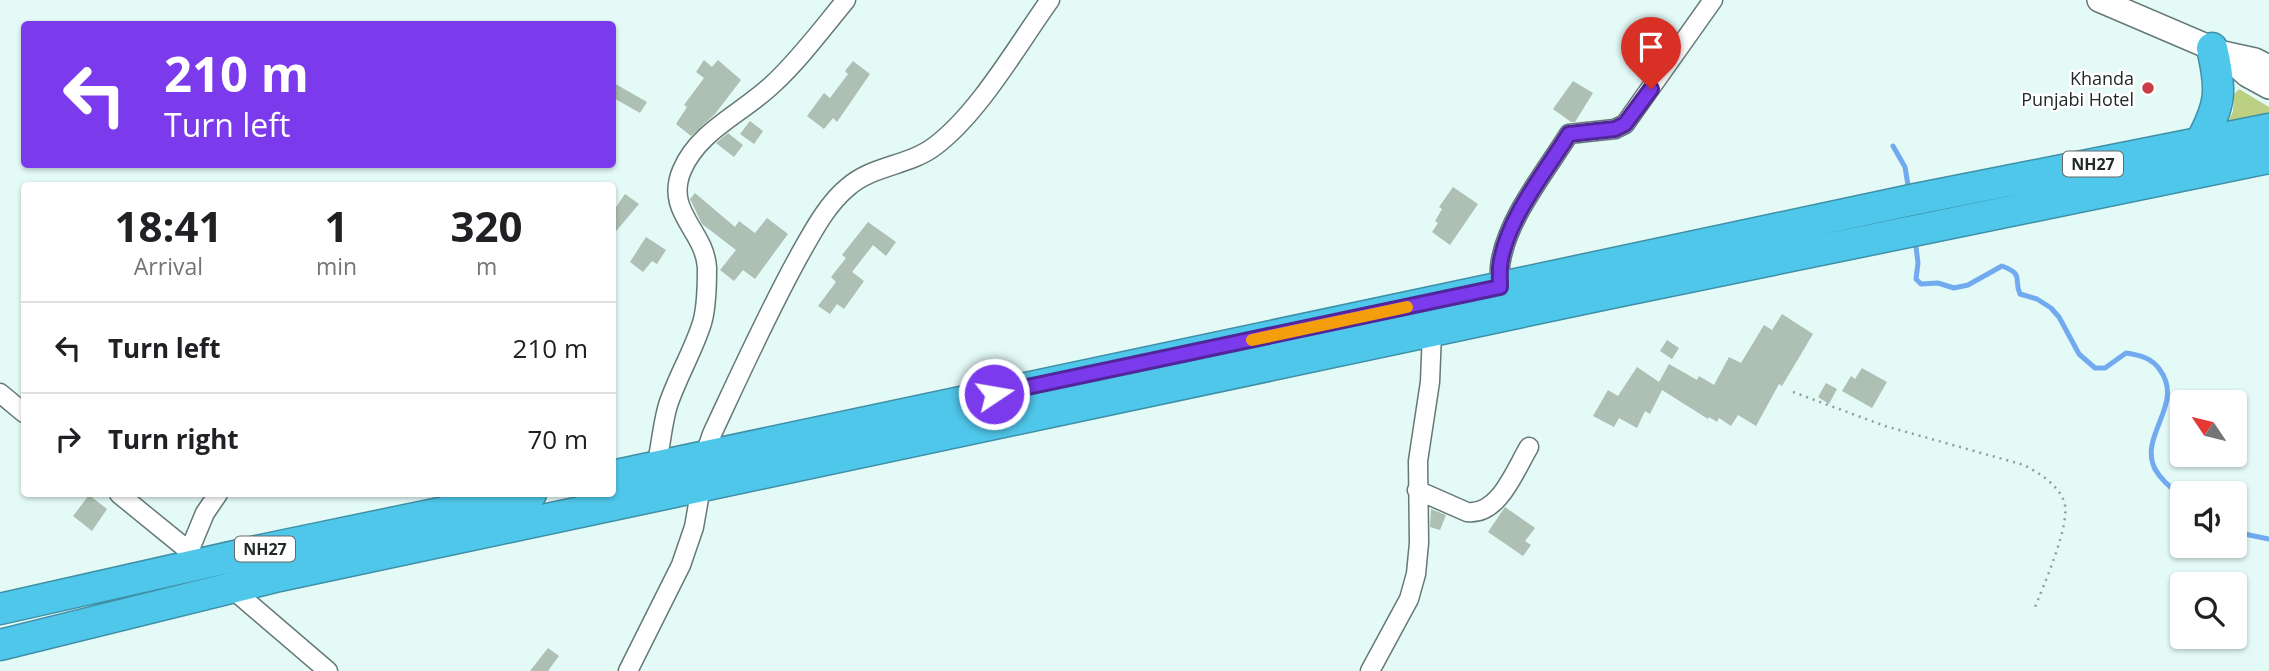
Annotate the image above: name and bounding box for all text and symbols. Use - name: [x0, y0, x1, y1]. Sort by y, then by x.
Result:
- pin: [1621, 17, 1681, 89]
- icon: arrive: [1632, 28, 1670, 66]
- text: 210 m: [164, 40, 309, 106]
- icon: left: [49, 49, 140, 140]
- place label: Khanda Punjabi Hotel: [2021, 66, 2134, 111]
- marker: Khanda Punjabi Hotel: [2140, 80, 2156, 96]
- text: Turn left: [164, 103, 290, 146]
- road number: NH27: [2063, 152, 2123, 176]
- text: 18:41: [114, 197, 222, 254]
- text: 1: [324, 197, 349, 254]
- text: 320: [451, 197, 523, 254]
- text: Arrival: [134, 250, 203, 282]
- text: min: [316, 250, 357, 282]
- text: m: [476, 250, 497, 282]
- icon: left: [49, 329, 87, 367]
- text: Turn left: [108, 330, 220, 366]
- text: 210 m: [513, 330, 588, 366]
- position arrow: [957, 357, 1031, 431]
- north arrow: [2170, 390, 2247, 467]
- map controls: [2170, 390, 2247, 649]
- icon: right: [49, 420, 87, 458]
- text: Turn right: [108, 421, 239, 457]
- text: 70 m: [527, 421, 588, 457]
- button: sound: [2170, 481, 2247, 558]
- road number: NH27: [235, 536, 295, 562]
- button: search: [2170, 572, 2247, 649]

